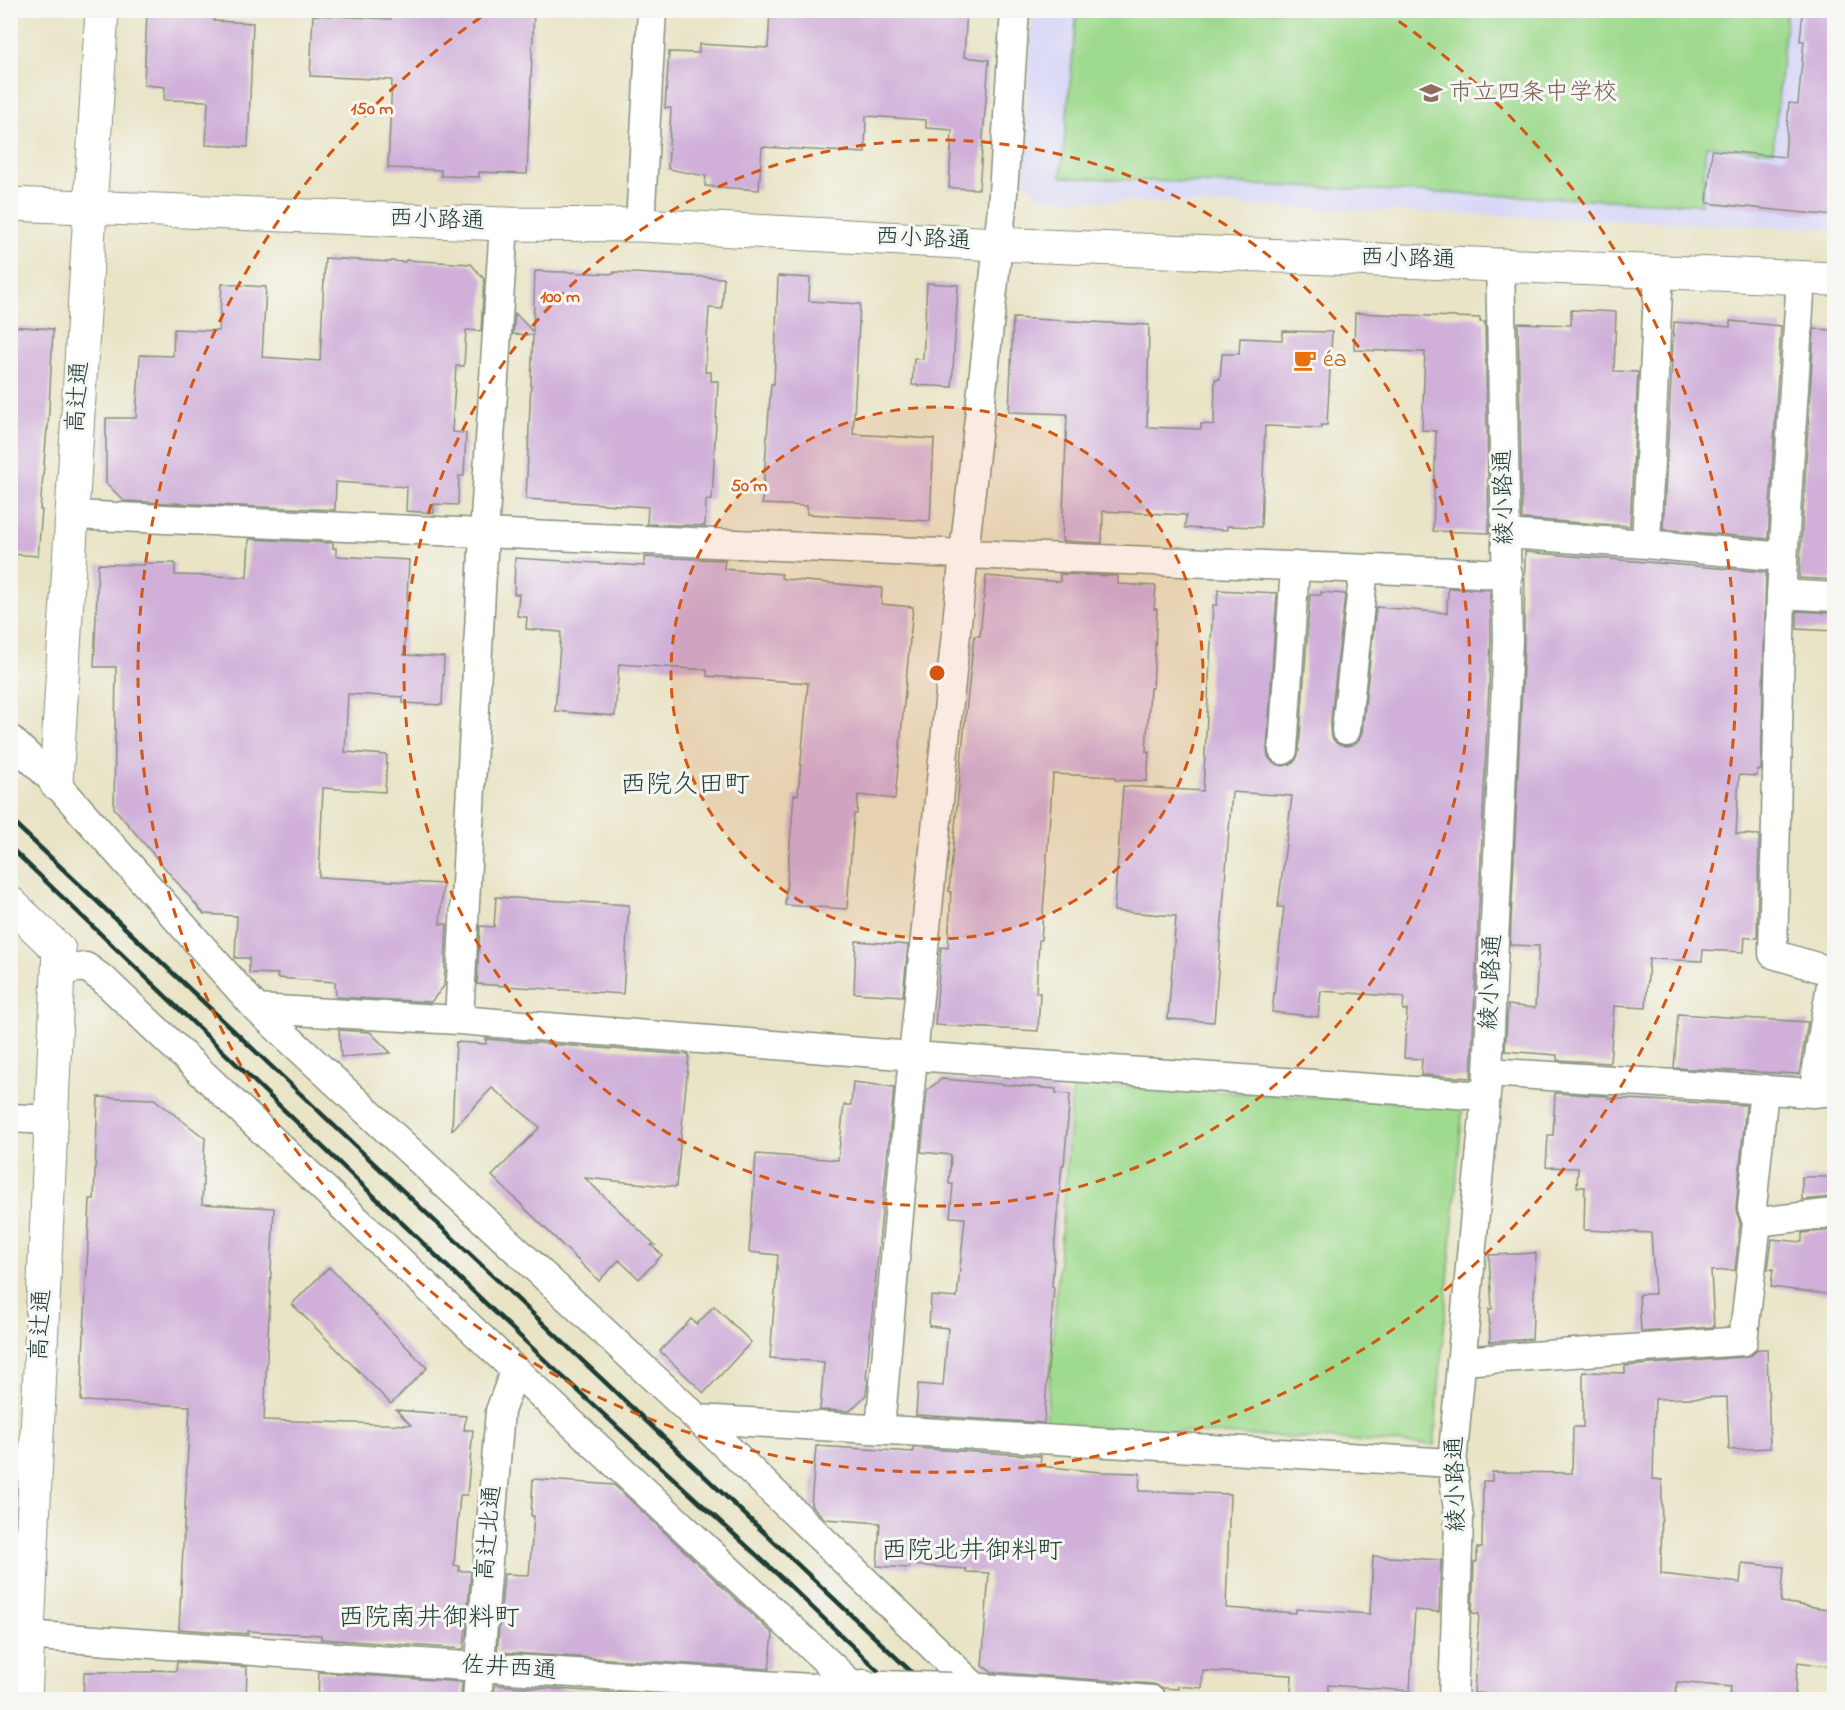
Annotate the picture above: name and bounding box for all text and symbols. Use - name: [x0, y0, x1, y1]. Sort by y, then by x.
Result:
- place label: 市立四条中学校: [1449, 76, 1617, 111]
- school or university icon: 市立四条中学校: [1418, 80, 1444, 106]
- text: 150 m: [351, 97, 393, 123]
- street label: 西小路通: [388, 202, 486, 240]
- street label: 西小路通: [874, 220, 972, 260]
- street label: 西小路通: [1359, 241, 1457, 279]
- text: 100 m: [540, 285, 580, 311]
- place label: éa: [1323, 343, 1347, 378]
- cafe icon: éa: [1292, 347, 1318, 373]
- street label: 高辻通: [59, 360, 99, 434]
- street label: 綾小路通: [1487, 449, 1523, 545]
- text: 50 m: [731, 474, 767, 500]
- centre of rings: [927, 663, 947, 683]
- district label: 西院久田町: [620, 767, 750, 805]
- street label: 綾小路通: [1472, 933, 1512, 1031]
- street label: 高辻通: [23, 1288, 61, 1362]
- street label: 綾小路通: [1439, 1436, 1475, 1532]
- street label: 高辻北通: [468, 1484, 512, 1582]
- district label: 西院北井御料町: [881, 1533, 1063, 1571]
- district label: 西院南井御料町: [338, 1600, 520, 1638]
- street label: 佐井西通: [460, 1648, 558, 1690]

